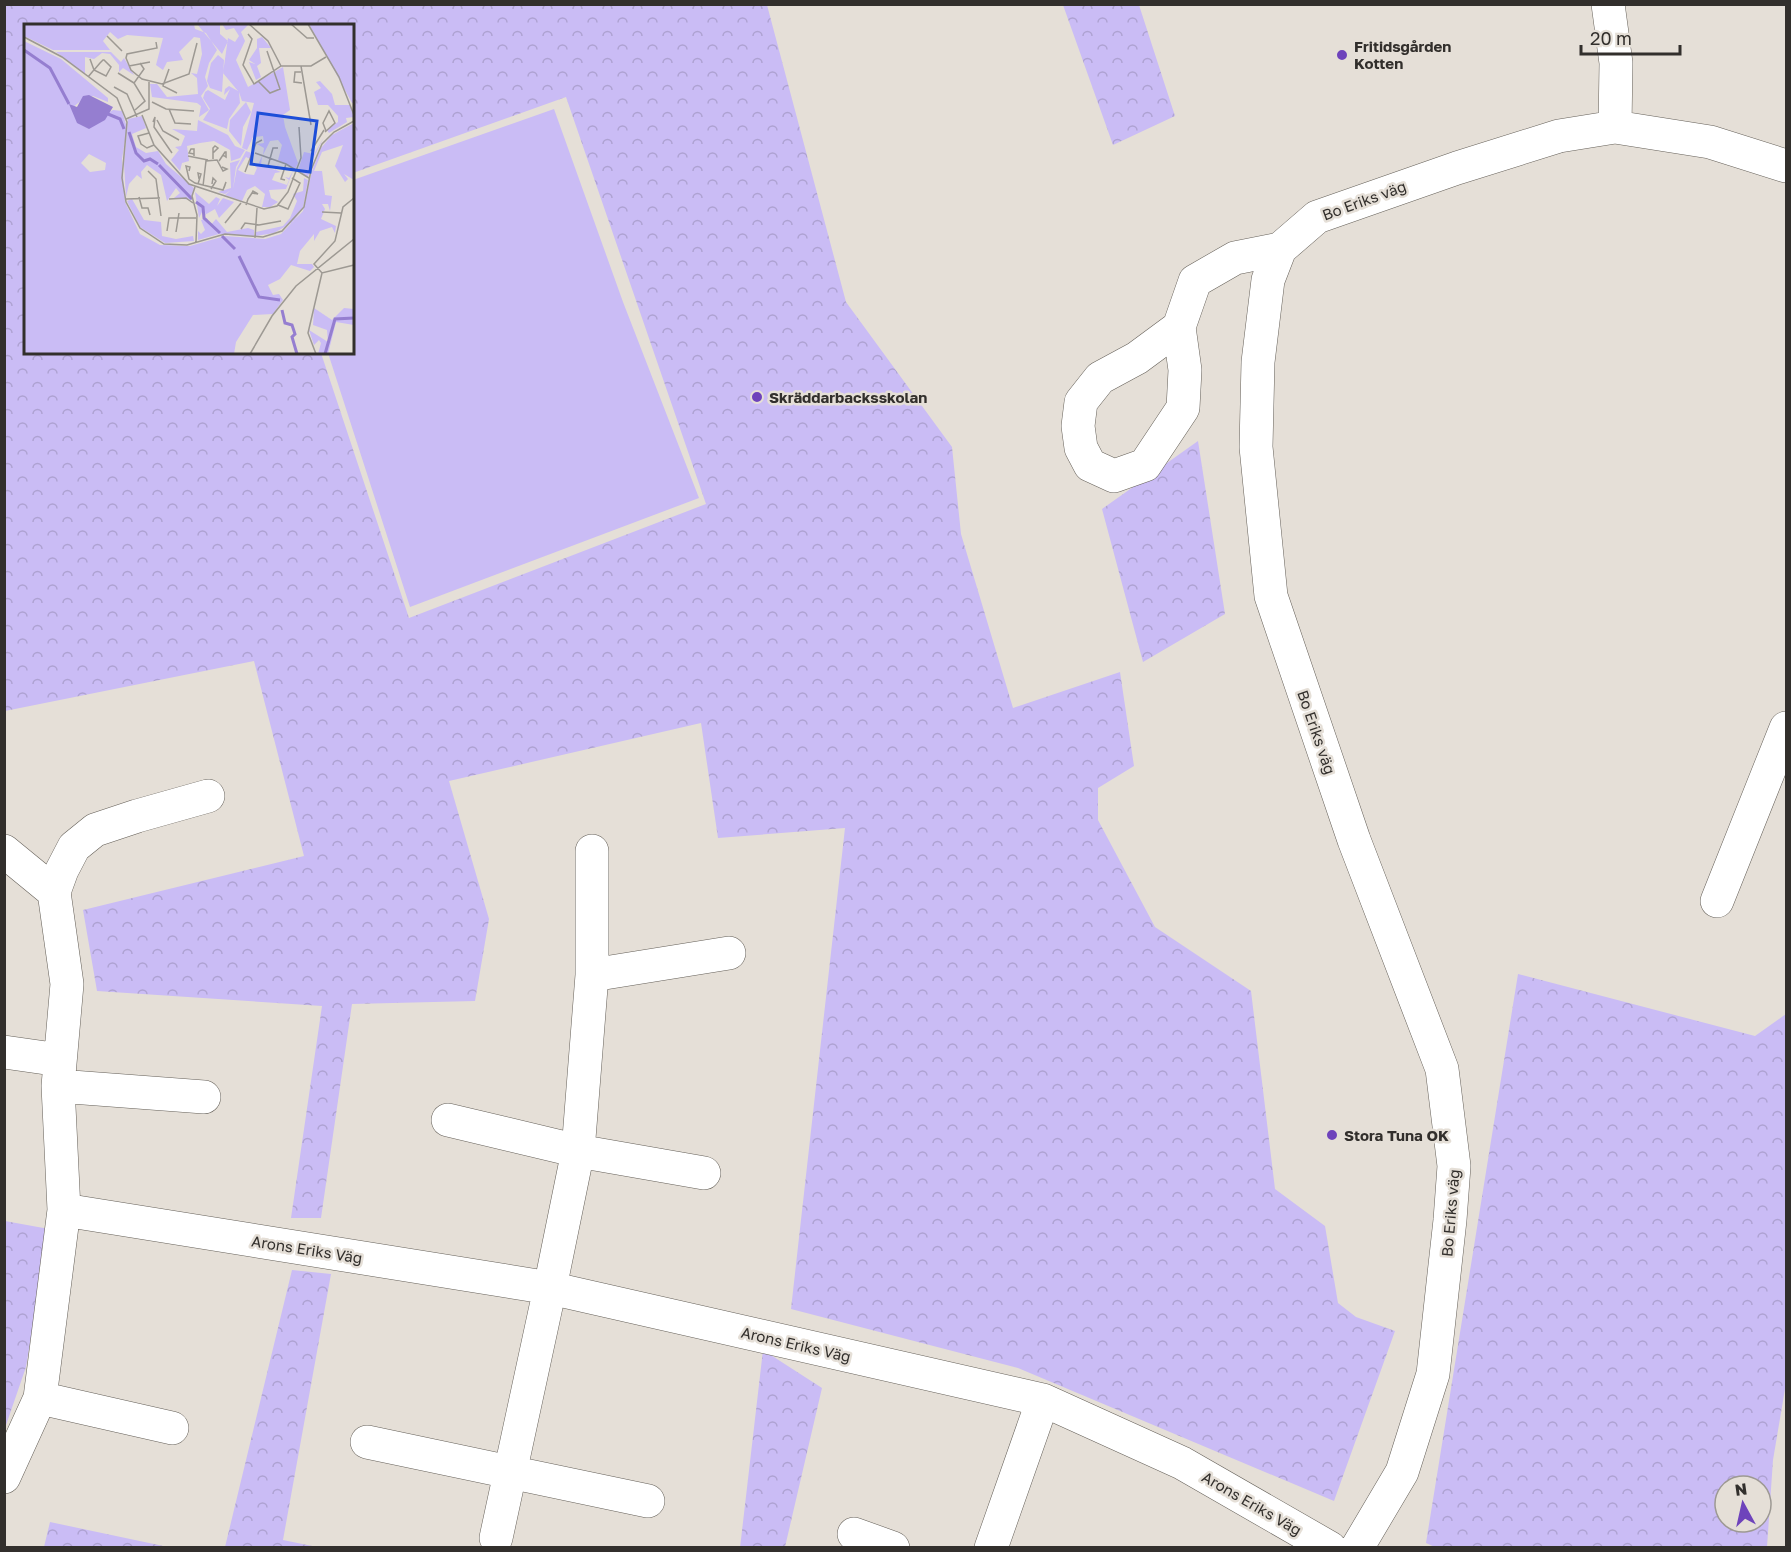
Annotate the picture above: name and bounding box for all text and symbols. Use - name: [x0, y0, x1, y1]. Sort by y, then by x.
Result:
- scale bar: [1581, 18, 1680, 56]
- inset map: [24, 24, 354, 354]
- text: 20 m: [1590, 27, 1632, 49]
- place label: Fritidsgården Kotten: [1354, 37, 1451, 72]
- marker: Fritidsgården Kotten: [1335, 48, 1349, 62]
- street label: Bo Eriks väg: [1320, 177, 1408, 223]
- place label: Skräddarbacksskolan: [769, 388, 927, 406]
- marker: Skräddarbacksskolan: [750, 390, 764, 404]
- street label: Bo Eriks väg: [1294, 688, 1340, 776]
- place label: Stora Tuna OK: [1344, 1126, 1449, 1144]
- marker: Stora Tuna OK: [1325, 1128, 1339, 1142]
- street label: Bo Eriks väg: [1437, 1168, 1463, 1258]
- street label: Arons Eriks Väg: [250, 1231, 364, 1267]
- street label: Arons Eriks Väg: [739, 1323, 853, 1365]
- street label: Arons Eriks Väg: [1199, 1467, 1305, 1539]
- north arrow: [1713, 1474, 1773, 1534]
- text: N: [1733, 1478, 1748, 1500]

